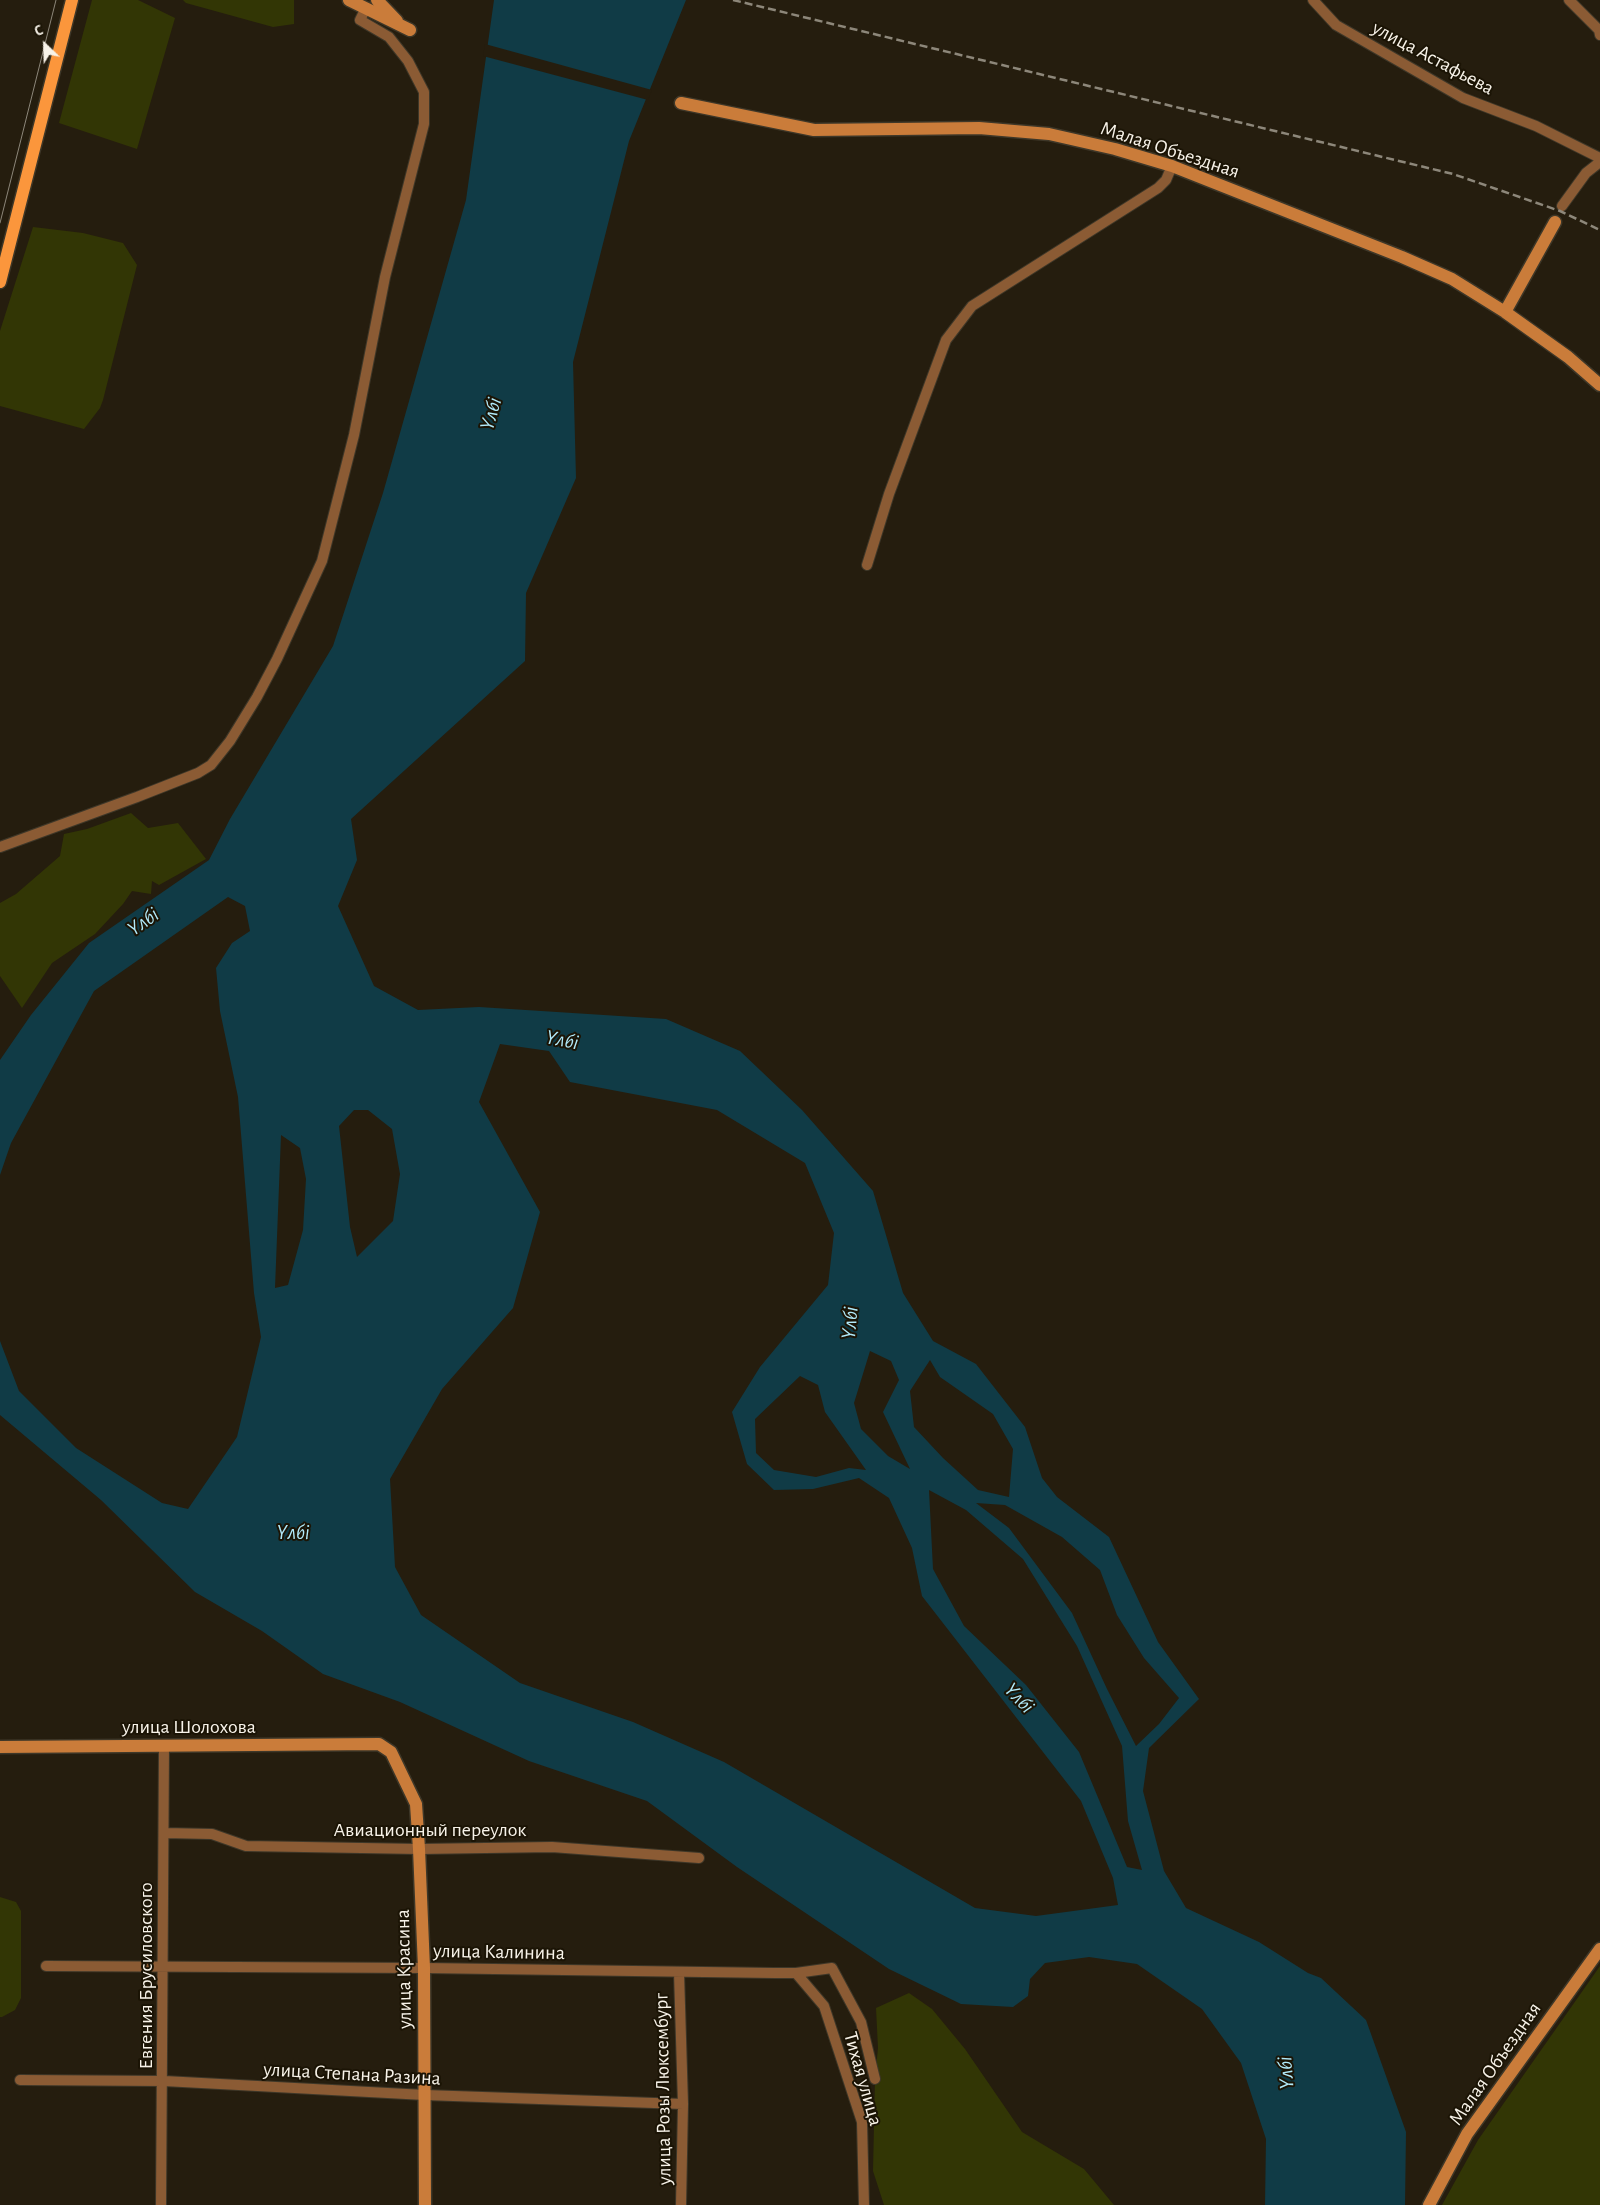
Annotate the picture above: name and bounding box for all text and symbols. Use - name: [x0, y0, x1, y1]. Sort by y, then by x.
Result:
- street label: улица Астафьева: [1368, 16, 1498, 100]
- north arrow: [20, 20, 70, 70]
- text: С: [33, 23, 45, 39]
- street label: Малая Объездная: [1097, 116, 1243, 184]
- water label: Үлбі: [474, 395, 508, 433]
- water label: Үлбі: [122, 902, 164, 942]
- water label: Үлбі: [543, 1024, 581, 1056]
- water label: Үлбі: [836, 1306, 864, 1340]
- water label: Үлбі: [277, 1520, 309, 1546]
- water label: Үлбі: [999, 1677, 1039, 1719]
- street label: улица Шолохова: [122, 1715, 256, 1739]
- street label: Авиационный переулок: [334, 1818, 526, 1842]
- street label: Евгения Брусиловского: [134, 1882, 158, 2070]
- street label: улица Красина: [391, 1909, 417, 2029]
- street label: улица Калинина: [433, 1939, 565, 1965]
- street label: улица Розы Люксембург: [649, 1993, 677, 2185]
- street label: Малая Объездная: [1444, 1998, 1546, 2130]
- street label: Тихая улица: [838, 2029, 888, 2129]
- water label: Үлбі: [1272, 2056, 1300, 2090]
- street label: улица Степана Разина: [263, 2057, 441, 2091]

